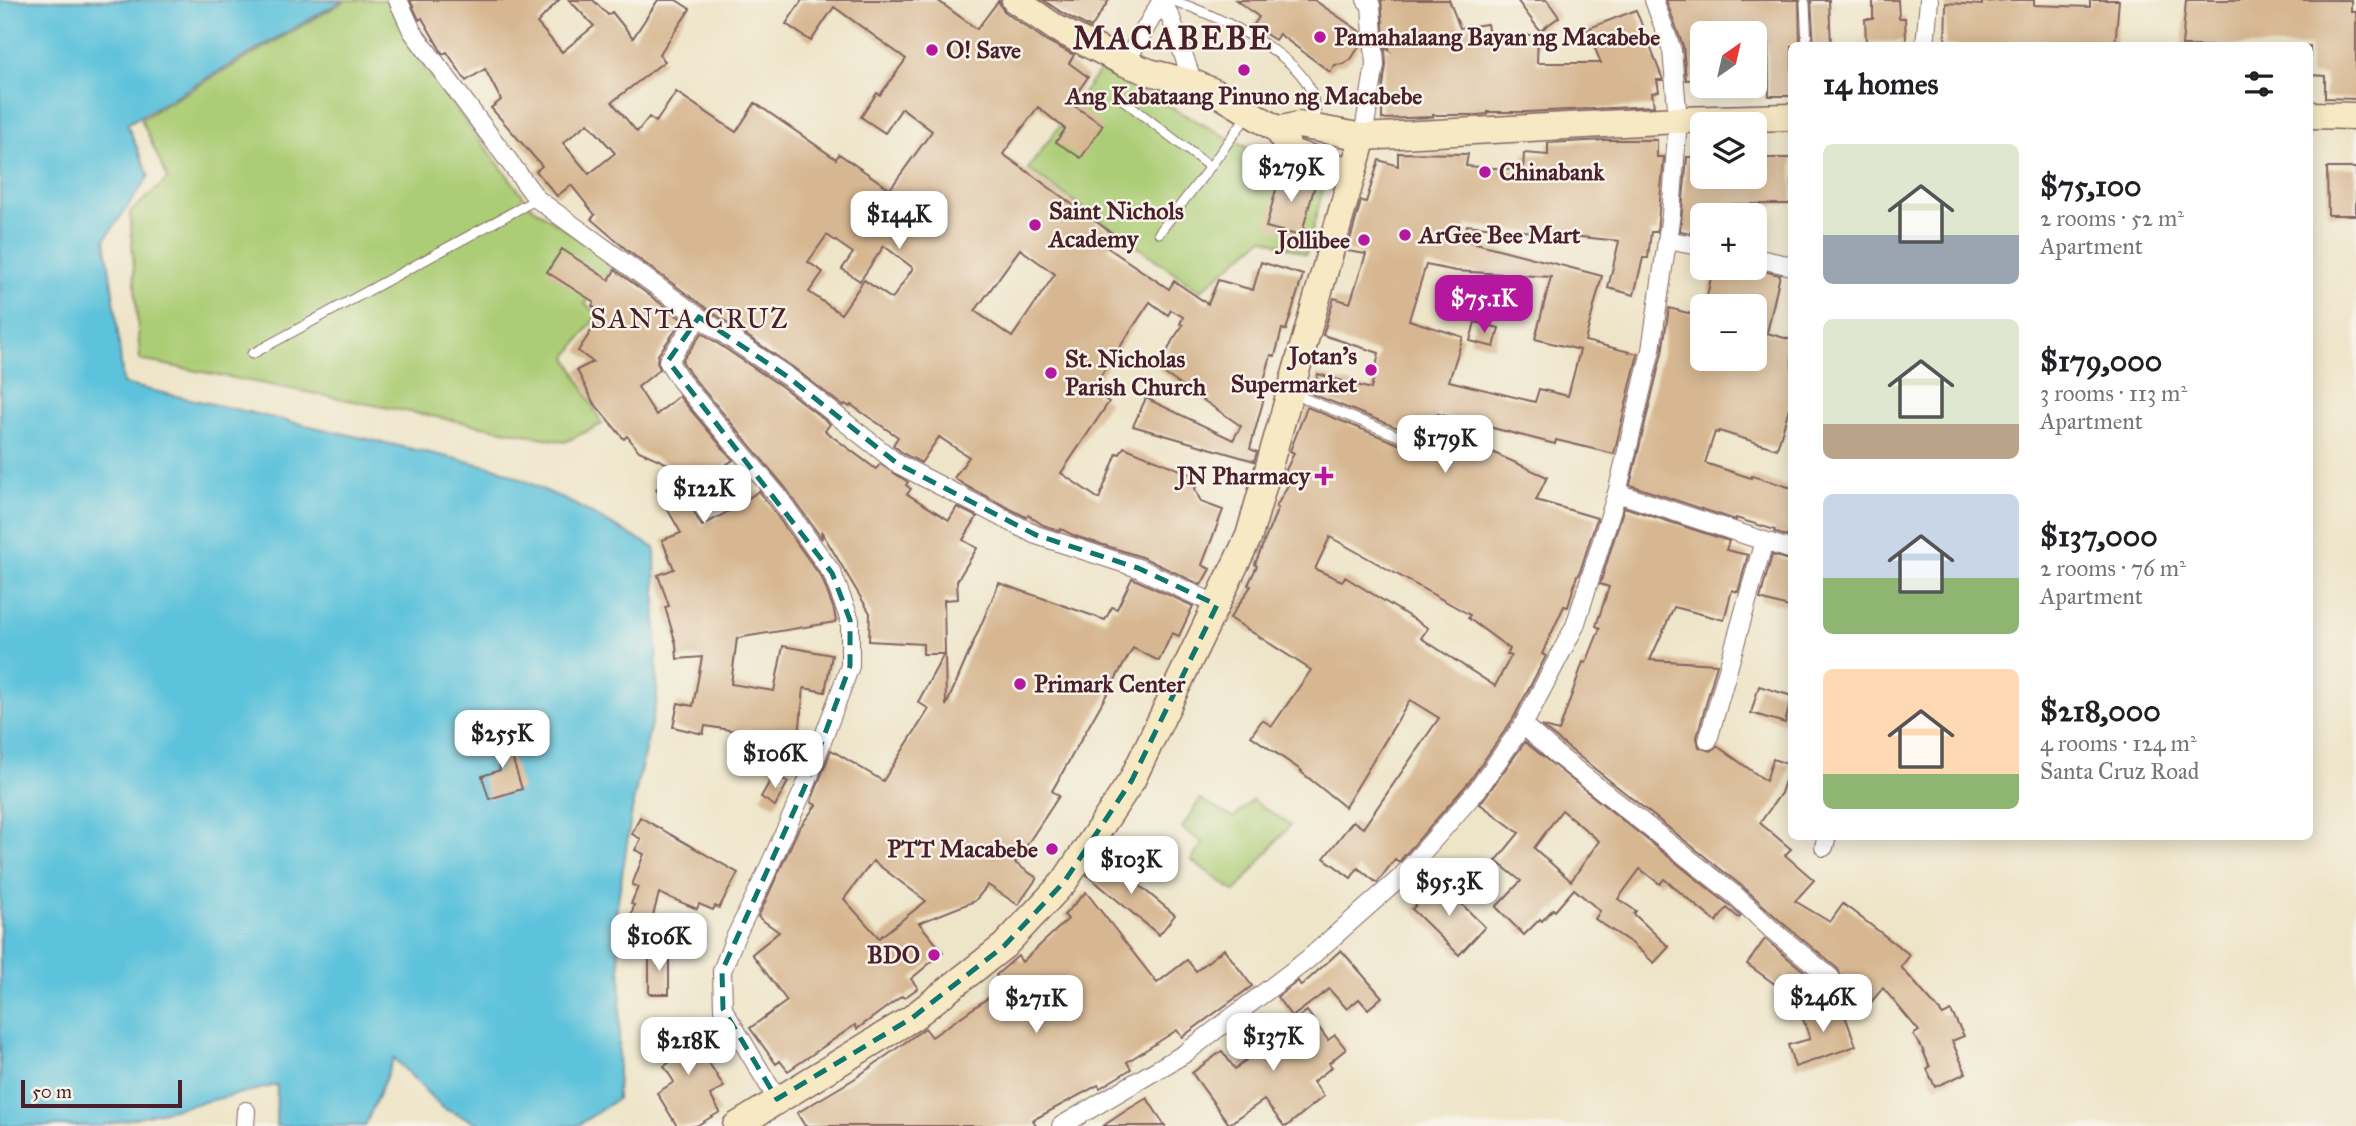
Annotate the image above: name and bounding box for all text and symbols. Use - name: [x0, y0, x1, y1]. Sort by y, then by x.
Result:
- district label: MACABEBE: [1073, 19, 1273, 58]
- north arrow: [1690, 21, 1768, 98]
- map controls: [1690, 21, 1767, 371]
- place label: Pamahalaang Bayan ng Macabebe: [1334, 22, 1660, 52]
- marker: Pamahalaang Bayan ng Macabebe: [1312, 29, 1328, 45]
- place label: O! Save: [946, 35, 1021, 65]
- marker: O! Save: [924, 42, 940, 58]
- marker: Ang Kabataang Pinuno ng Macabebe: [1236, 62, 1252, 78]
- icon: filters: [2240, 65, 2278, 103]
- text: 14 homes: [1823, 66, 1938, 102]
- place label: Ang Kabataang Pinuno ng Macabebe: [1064, 81, 1422, 111]
- button: layers: [1690, 112, 1767, 189]
- pin: $279K: [1242, 144, 1340, 204]
- text: $279K: [1258, 153, 1324, 181]
- place label: Chinabank: [1499, 157, 1605, 187]
- marker: Chinabank: [1477, 164, 1493, 180]
- text: $75,100: [2040, 168, 2142, 204]
- icon: home: [1879, 172, 1963, 256]
- pin: $144K: [850, 191, 948, 251]
- place label: Saint Nichols Academy: [1047, 196, 1184, 254]
- text: $144K: [867, 200, 931, 228]
- button: +: [1690, 203, 1767, 280]
- text: 2 rooms · 52 m²: [2040, 204, 2184, 232]
- marker: Saint Nichols Academy: [1027, 217, 1043, 233]
- place label: ArGee Bee Mart: [1417, 220, 1581, 250]
- place label: Jollibee: [1274, 225, 1350, 255]
- marker: ArGee Bee Mart: [1397, 227, 1413, 243]
- marker: Jollibee: [1356, 232, 1372, 248]
- text: Apartment: [2040, 232, 2143, 260]
- pin: $75.1K: [1427, 276, 1541, 335]
- text: $75.1K: [1451, 284, 1517, 312]
- button: −: [1690, 294, 1767, 371]
- district label: SANTA CRUZ: [590, 301, 790, 336]
- place label: Jotan's Supermarket: [1231, 341, 1358, 399]
- text: $179,000: [2040, 343, 2162, 379]
- place label: St. Nicholas Parish Church: [1065, 344, 1207, 402]
- icon: home: [1879, 347, 1963, 431]
- marker: Jotan's Supermarket: [1363, 362, 1379, 378]
- marker: St. Nicholas Parish Church: [1043, 365, 1059, 381]
- text: 3 rooms · 113 m²: [2040, 379, 2187, 407]
- text: Apartment: [2040, 407, 2143, 435]
- pin: $179K: [1396, 416, 1494, 475]
- text: $179K: [1413, 424, 1477, 452]
- place label: JN Pharmacy: [1174, 461, 1312, 491]
- pin: $122K: [655, 466, 753, 525]
- marker: JN Pharmacy: [1316, 468, 1332, 484]
- text: $122K: [673, 474, 735, 502]
- text: $137,000: [2040, 518, 2158, 554]
- icon: home: [1879, 522, 1963, 606]
- text: 2 rooms · 76 m²: [2040, 554, 2186, 582]
- text: Apartment: [2040, 582, 2143, 610]
- place label: Primark Center: [1034, 669, 1186, 699]
- marker: Primark Center: [1012, 676, 1028, 692]
- text: $218,000: [2040, 693, 2161, 729]
- icon: home: [1879, 697, 1963, 781]
- pin: $255K: [453, 710, 551, 770]
- text: $255K: [471, 719, 533, 747]
- text: 4 rooms · 124 m²: [2040, 729, 2197, 757]
- pin: $106K: [726, 730, 824, 790]
- text: $106K: [743, 739, 807, 767]
- text: Santa Cruz Road: [2040, 757, 2199, 785]
- place label: PTT Macabebe: [887, 834, 1038, 864]
- pin: $103K: [1082, 836, 1180, 896]
- marker: PTT Macabebe: [1044, 841, 1060, 857]
- text: $103K: [1100, 845, 1162, 873]
- pin: $95.3K: [1392, 858, 1506, 918]
- text: $95.3K: [1416, 867, 1482, 895]
- pin: $106K: [610, 914, 708, 973]
- text: $106K: [627, 922, 691, 950]
- place label: BDO: [867, 940, 920, 970]
- marker: BDO: [926, 947, 942, 963]
- pin: $246K: [1774, 974, 1872, 1034]
- pin: $271K: [987, 976, 1085, 1035]
- text: $246K: [1790, 983, 1856, 1011]
- text: $271K: [1005, 984, 1067, 1012]
- pin: $137K: [1224, 1014, 1322, 1073]
- pin: $218K: [639, 1018, 737, 1077]
- text: $137K: [1243, 1022, 1303, 1050]
- text: $218K: [657, 1026, 719, 1054]
- scale bar: [21, 1077, 182, 1109]
- text: 50 m: [32, 1080, 72, 1103]

